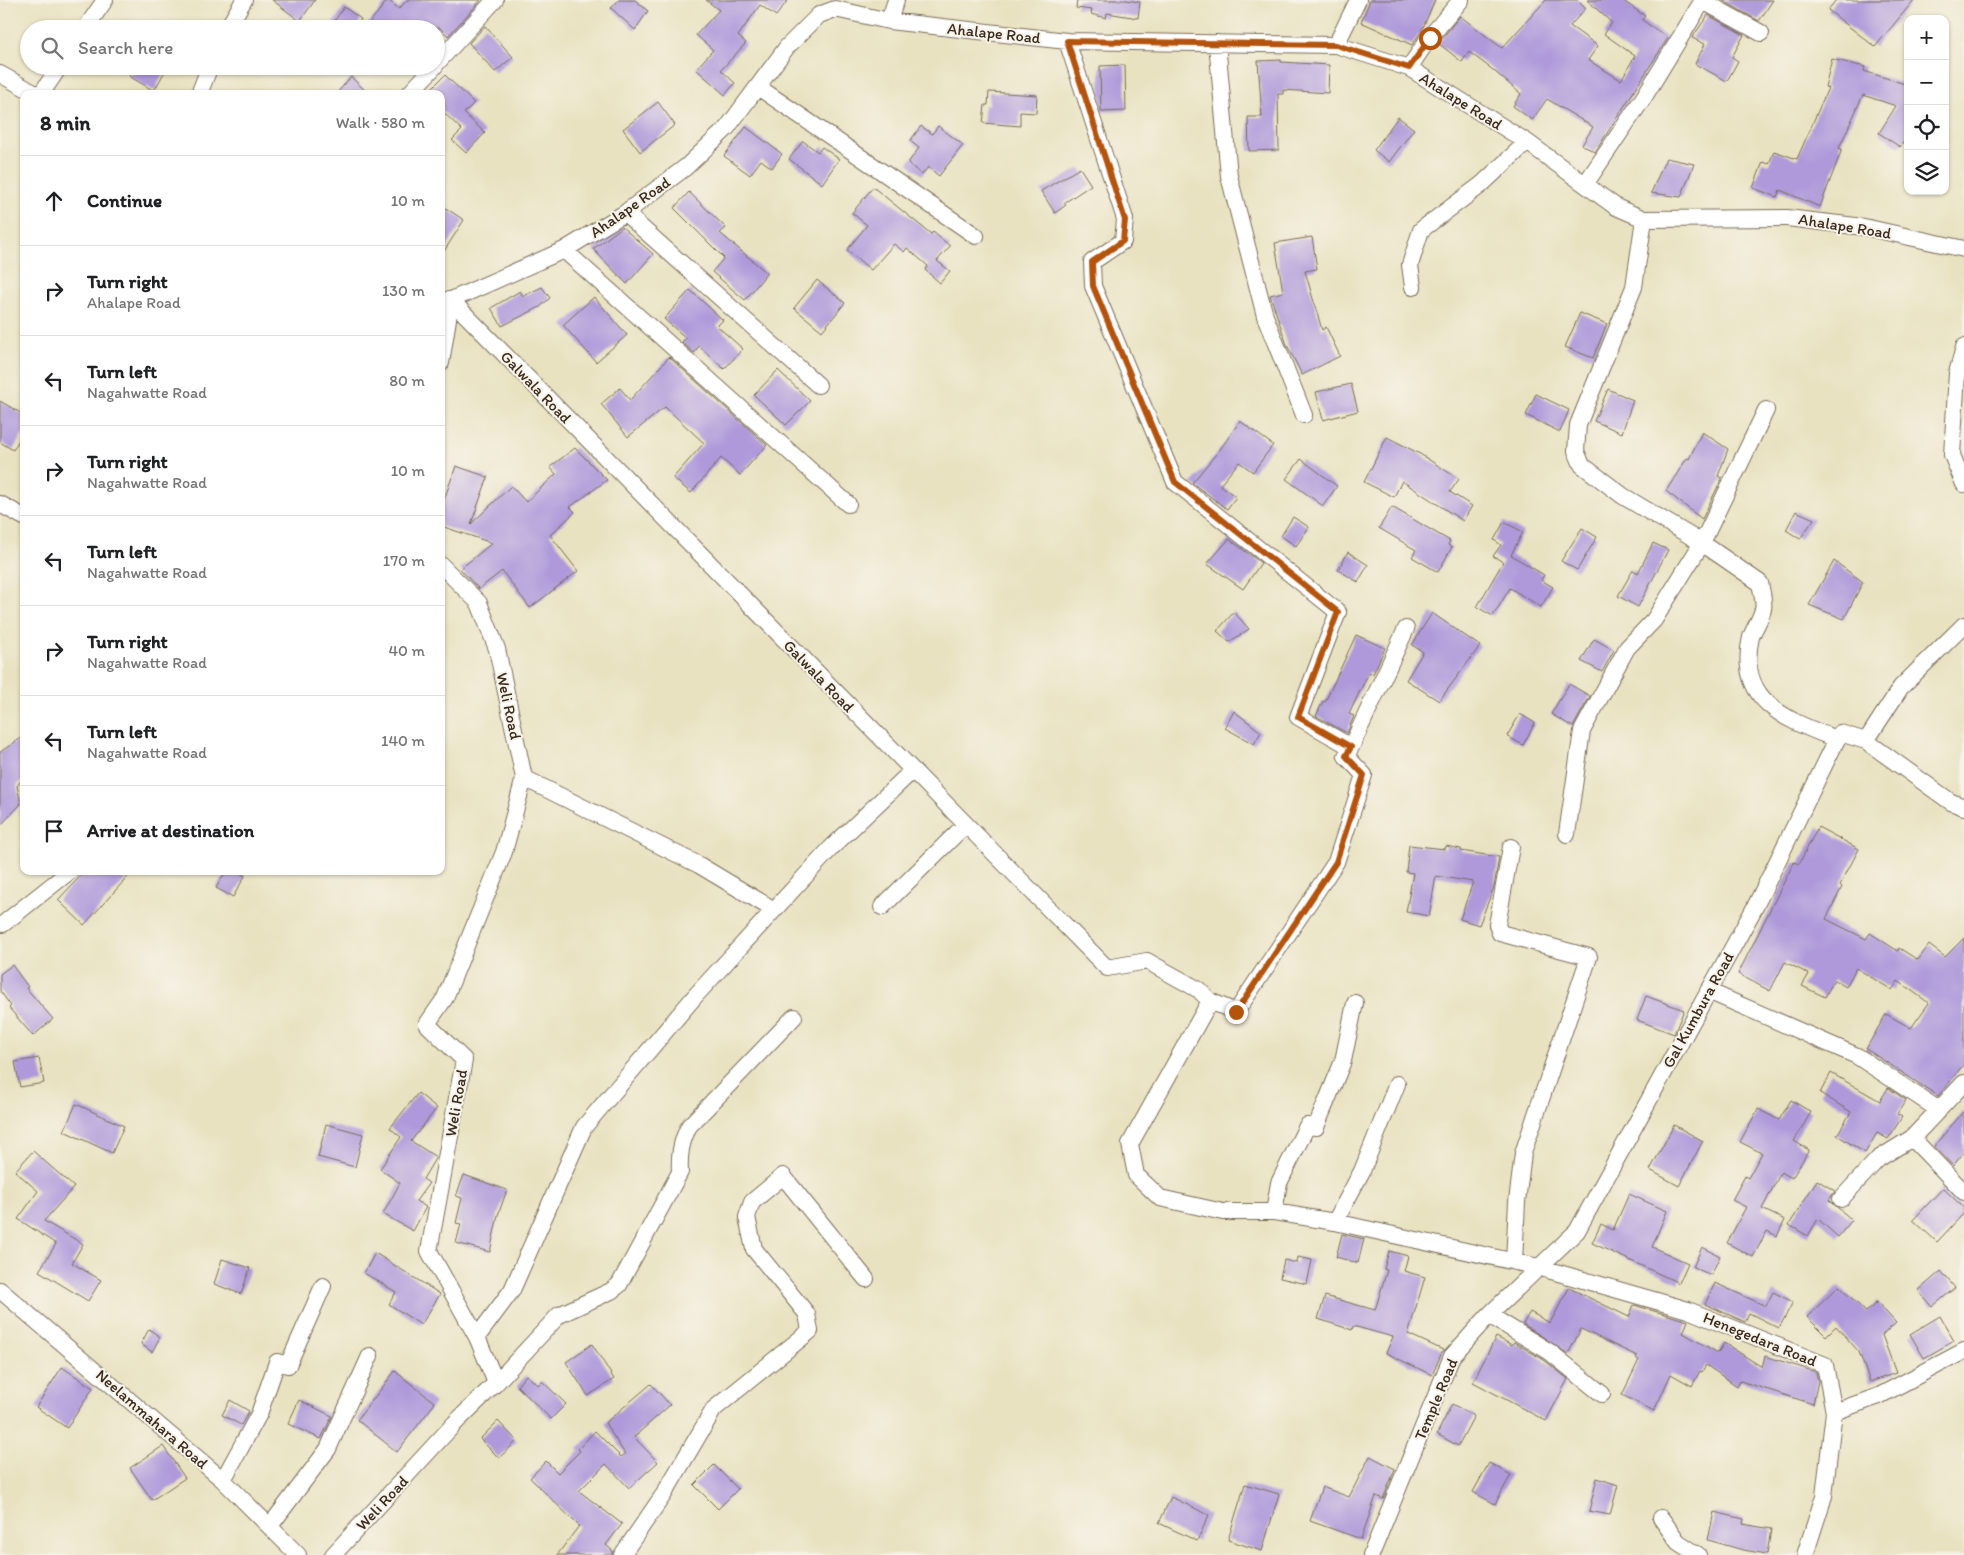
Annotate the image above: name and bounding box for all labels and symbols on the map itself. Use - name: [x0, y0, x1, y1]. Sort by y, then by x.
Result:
- street label: Ahalape Road: [946, 19, 1042, 47]
- route start: [1419, 27, 1442, 50]
- street label: Ahalape Road: [1416, 68, 1506, 134]
- street label: Ahalape Road: [586, 172, 674, 242]
- street label: Ahalape Road: [1797, 209, 1893, 243]
- street label: Galwala Road: [497, 347, 575, 427]
- street label: Galwala Road: [780, 636, 858, 716]
- street label: Weli Road: [493, 671, 525, 742]
- street label: Gal Kumbura Road: [1658, 948, 1738, 1071]
- route end: [1225, 1001, 1248, 1024]
- street label: Weli Road: [441, 1067, 471, 1138]
- street label: Henegedara Road: [1700, 1308, 1820, 1371]
- street label: Temple Road: [1410, 1355, 1462, 1443]
- street label: Neelammahara Road: [92, 1365, 212, 1473]
- street label: Weli Road: [352, 1471, 412, 1534]

